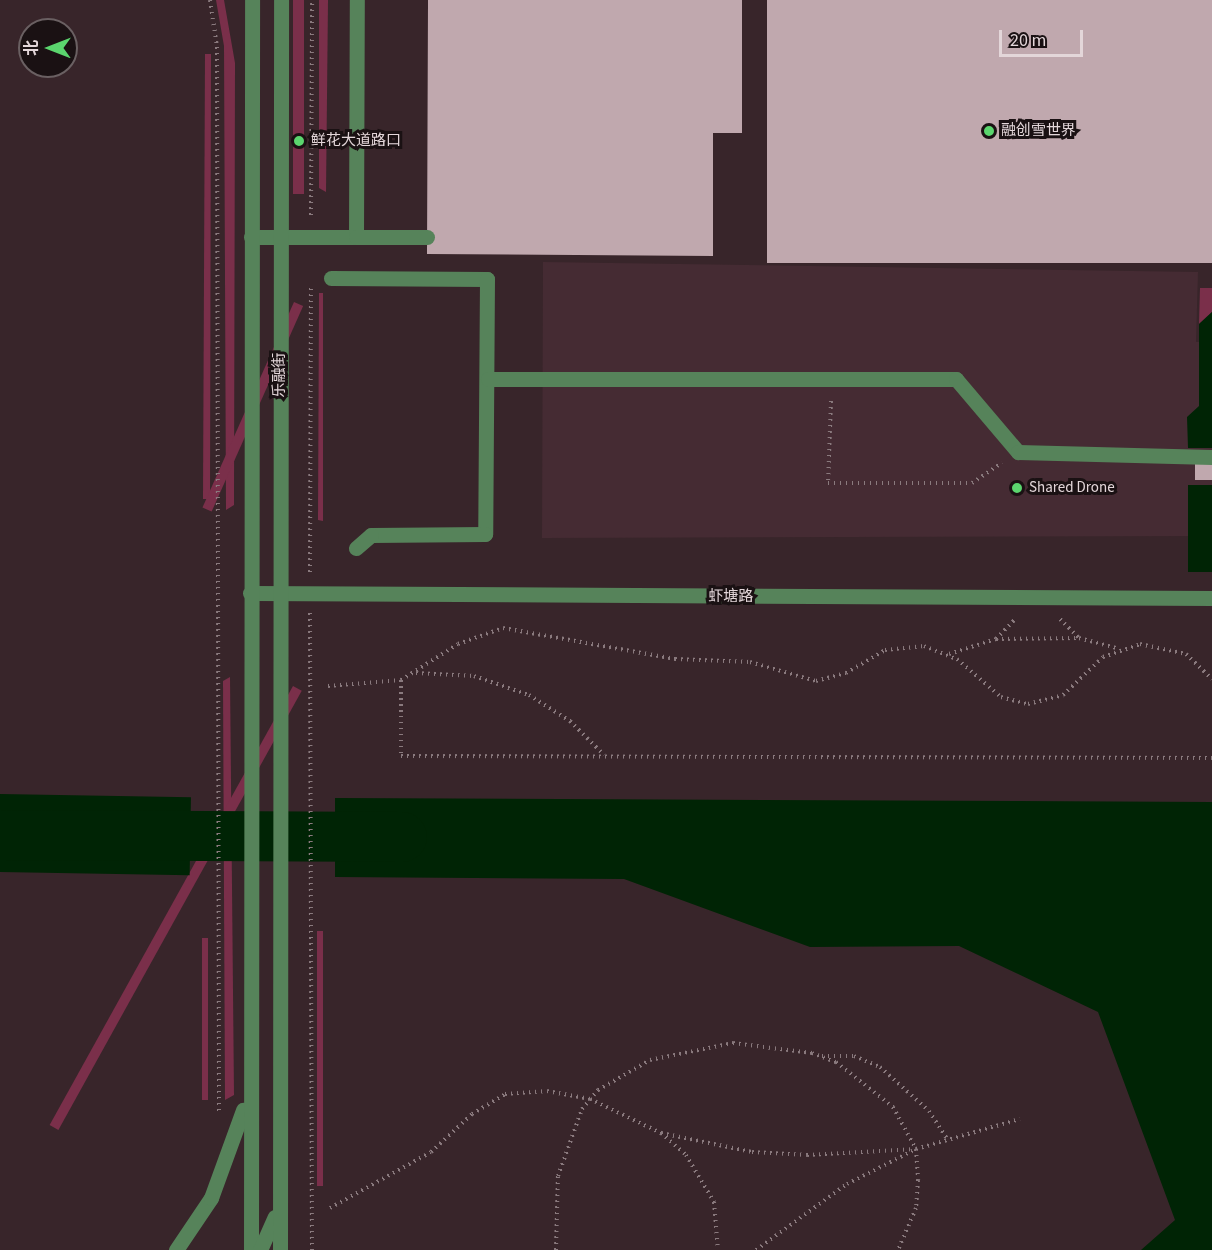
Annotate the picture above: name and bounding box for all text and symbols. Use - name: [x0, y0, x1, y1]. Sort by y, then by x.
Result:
- north arrow: [18, 18, 78, 78]
- scale bar: [1002, 18, 1086, 56]
- text: 20 m: [1010, 28, 1046, 53]
- text: 北: [21, 40, 43, 56]
- place label: 融创雪世界: [1001, 122, 1076, 140]
- marker: 融创雪世界: [982, 124, 996, 138]
- place label: 鲜花大道路口: [311, 132, 401, 150]
- marker: 鲜花大道路口: [292, 134, 306, 148]
- street label: 乐融街: [271, 353, 289, 397]
- place label: Shared Drone: [1029, 479, 1115, 497]
- marker: Shared Drone: [1010, 481, 1024, 495]
- street label: 虾塘路: [709, 588, 753, 606]

